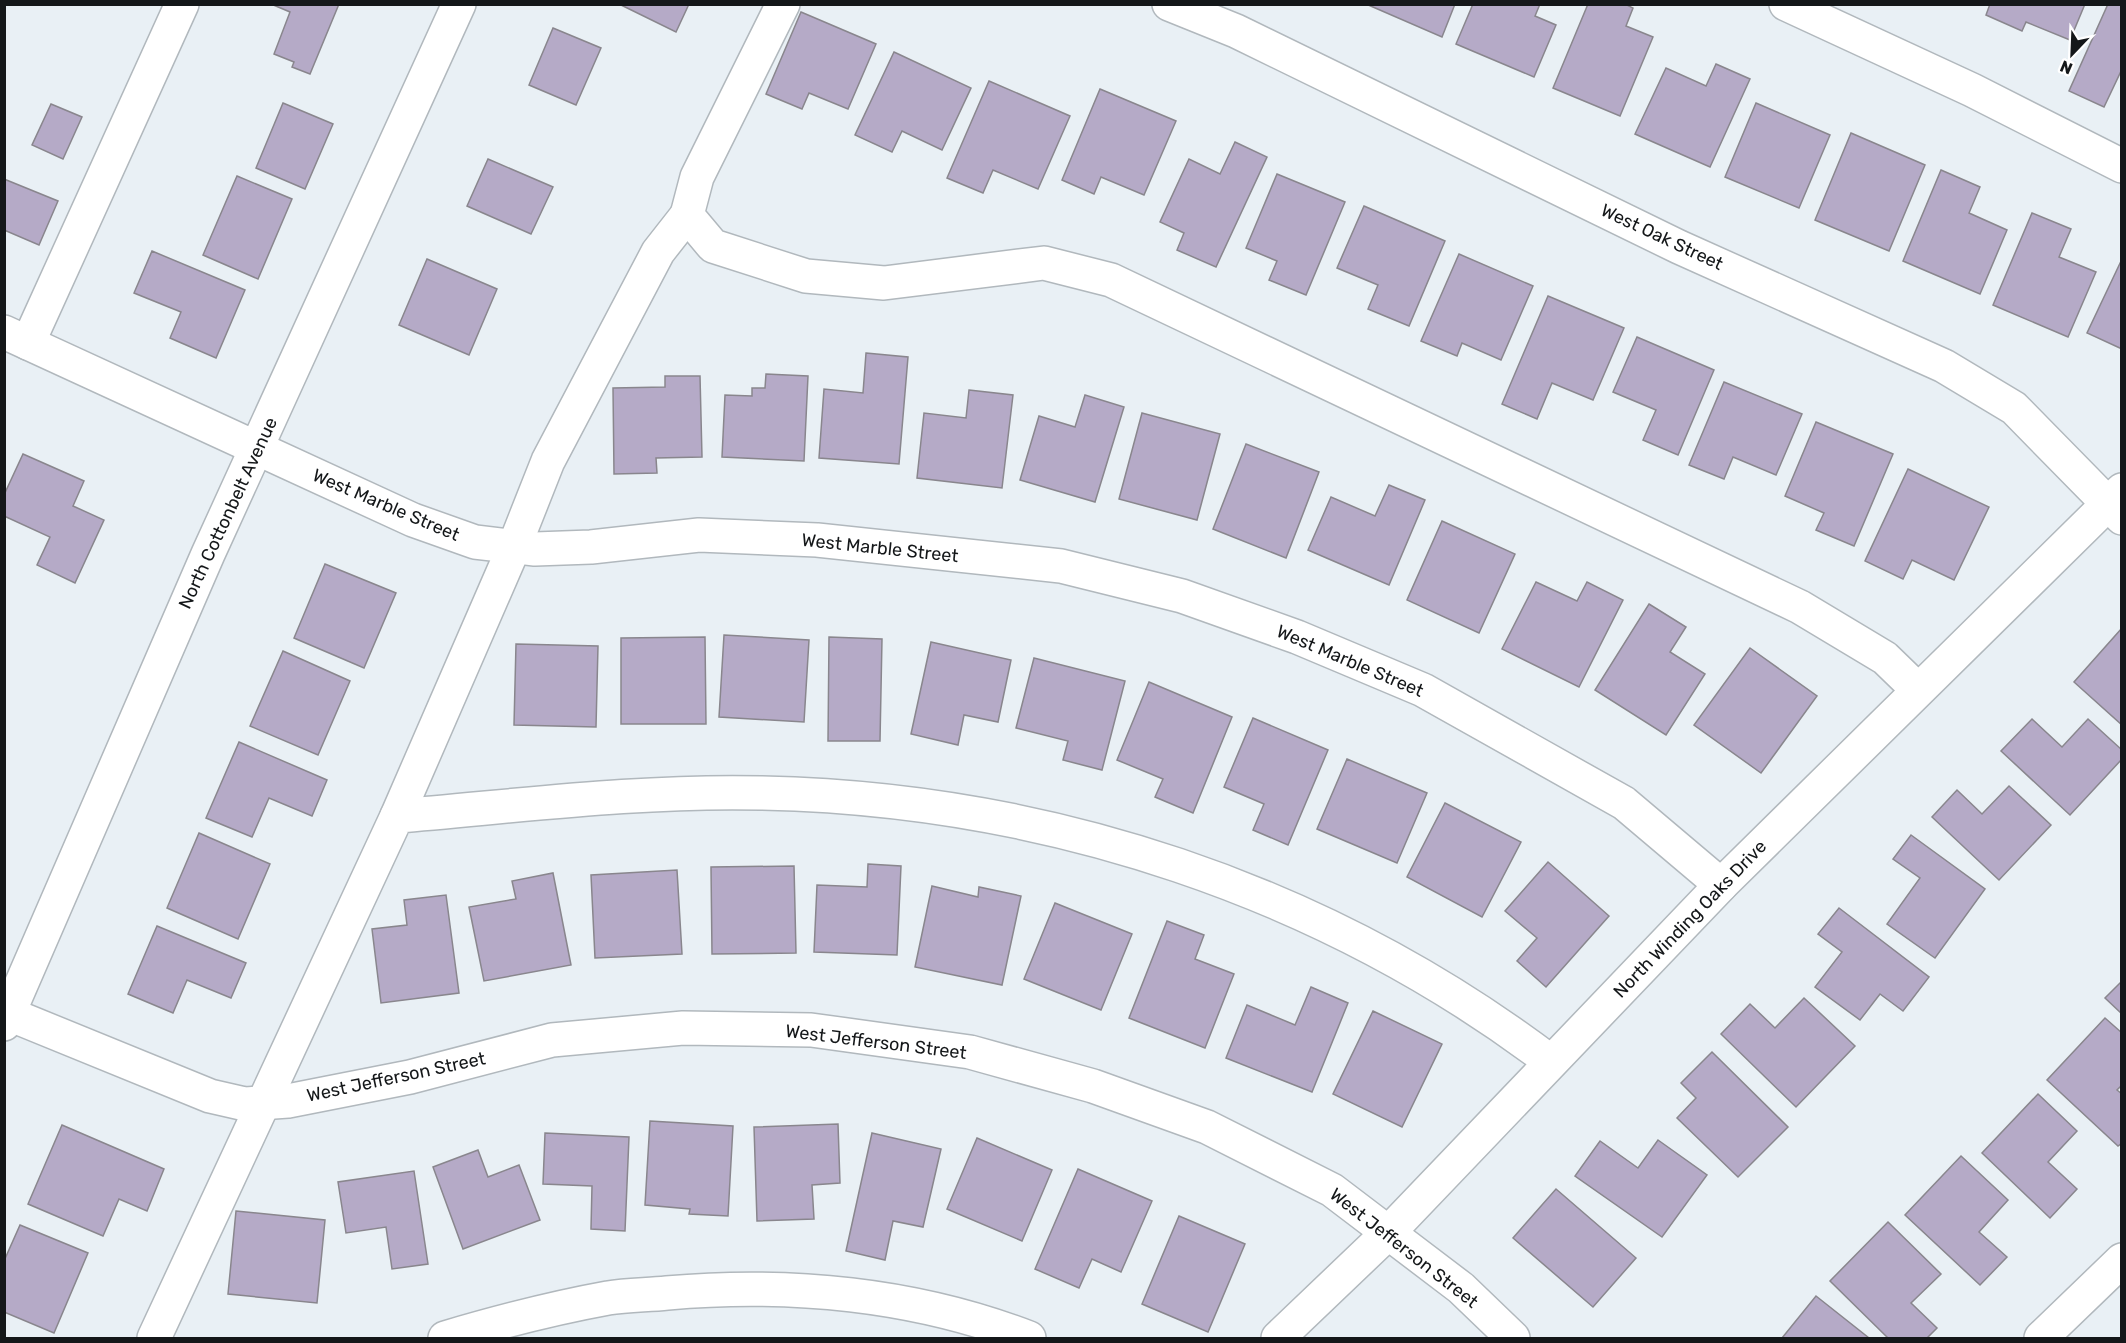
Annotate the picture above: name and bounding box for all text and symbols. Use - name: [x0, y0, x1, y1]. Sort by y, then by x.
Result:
- north arrow: [2042, 24, 2102, 84]
- text: N: [2057, 56, 2075, 78]
- street label: West Oak Street: [1597, 199, 1727, 275]
- street label: North Cottonbelt Avenue: [174, 414, 282, 612]
- street label: West Marble Street: [309, 464, 463, 546]
- street label: West Marble Street: [801, 529, 959, 567]
- street label: West Marble Street: [1273, 620, 1427, 702]
- street label: North Winding Oaks Drive: [1609, 836, 1771, 1002]
- street label: West Jefferson Street: [784, 1020, 968, 1064]
- street label: West Jefferson Street: [305, 1047, 487, 1107]
- street label: West Jefferson Street: [1325, 1183, 1483, 1313]

